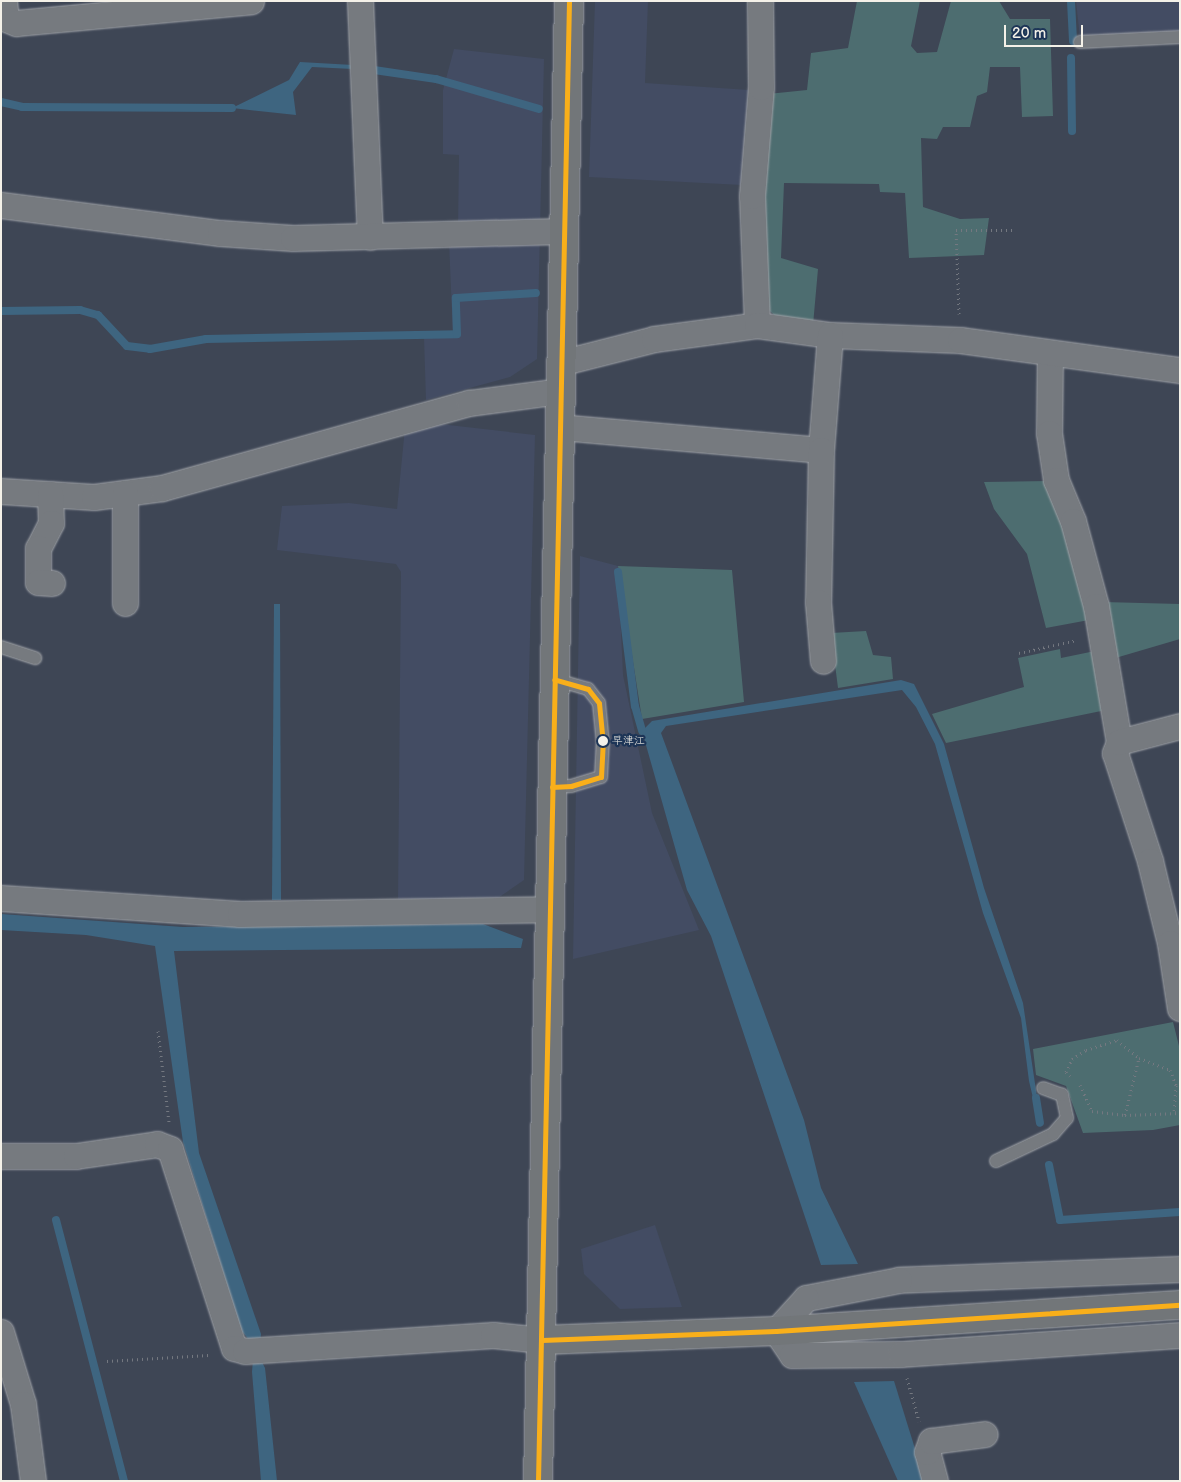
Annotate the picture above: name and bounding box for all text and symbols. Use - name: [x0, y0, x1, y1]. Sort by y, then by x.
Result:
- scale bar: [1006, 15, 1085, 47]
- text: 20 m: [1012, 24, 1046, 43]
- place label: 早津江: [612, 734, 645, 748]
- marker: 早津江: [598, 736, 608, 746]

